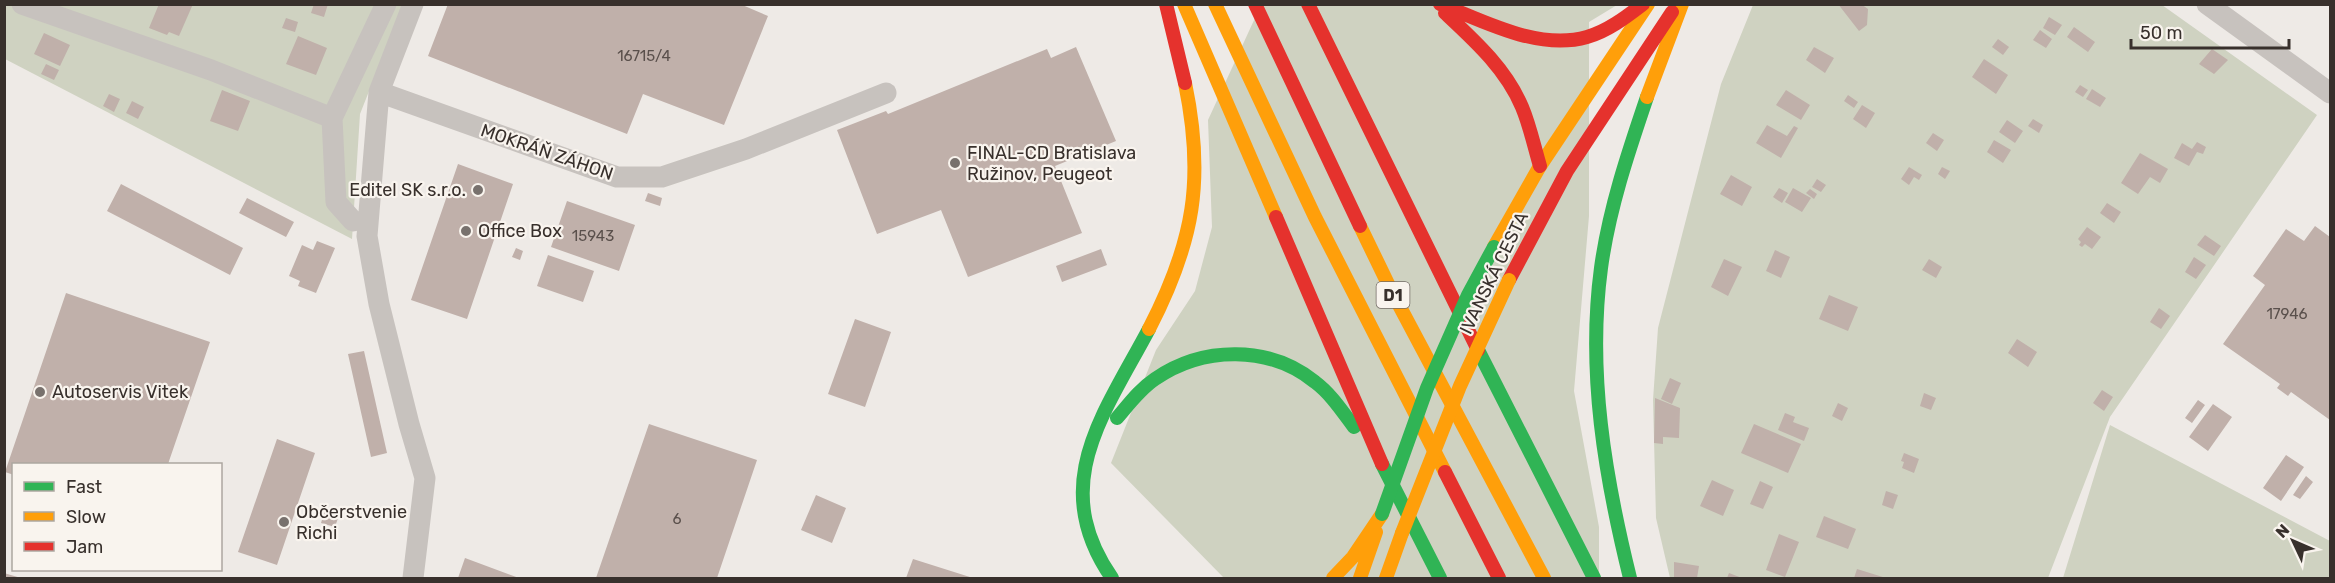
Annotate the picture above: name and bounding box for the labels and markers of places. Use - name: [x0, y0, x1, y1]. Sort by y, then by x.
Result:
- place label: FINAL-CD Bratislava Ružinov, Peugeot: [967, 142, 1136, 185]
- marker: FINAL-CD Bratislava Ružinov, Peugeot: [948, 156, 962, 170]
- place label: Editel SK s.r.o.: [349, 179, 466, 201]
- marker: Editel SK s.r.o.: [471, 183, 485, 197]
- place label: Office Box: [478, 220, 562, 242]
- marker: Office Box: [459, 224, 473, 238]
- place label: Autoservis Vitek: [52, 381, 189, 403]
- marker: Autoservis Vitek: [33, 385, 47, 399]
- place label: Občerstvenie Richi: [296, 501, 407, 544]
- marker: Občerstvenie Richi: [277, 515, 291, 529]

